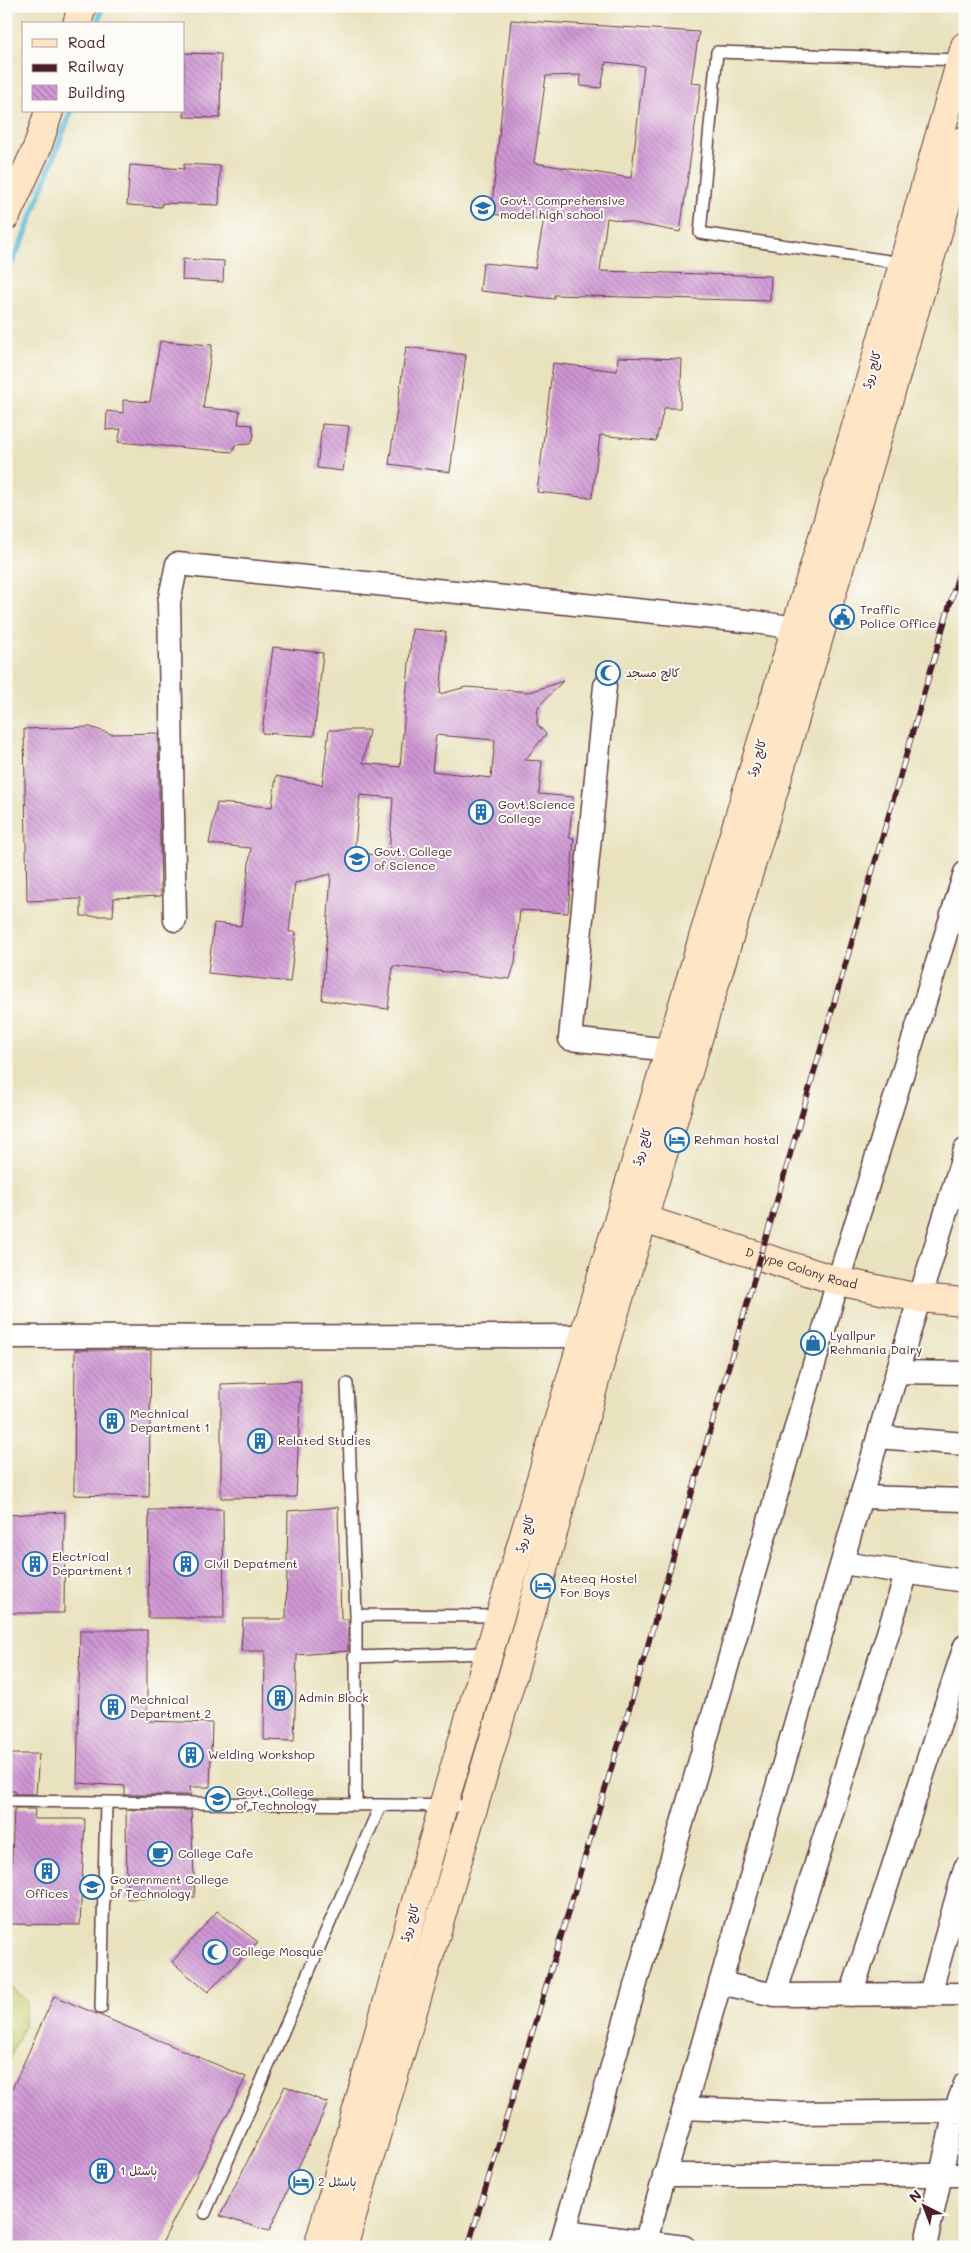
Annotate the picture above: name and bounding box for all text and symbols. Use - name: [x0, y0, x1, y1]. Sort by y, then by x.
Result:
- legend: [22, 22, 185, 112]
- text: Road: [68, 32, 105, 52]
- text: Railway: [68, 56, 124, 76]
- text: Building: [68, 82, 125, 102]
- place label: Govt. Comprehensive model high school: [500, 192, 625, 222]
- school or university icon: Govt. Comprehensive model high school: [470, 195, 496, 221]
- street label: کالج روڈ: [858, 349, 886, 391]
- place label: Traffic Police Office: [860, 601, 936, 631]
- public building icon: Traffic Police Office: [829, 604, 855, 630]
- mosque icon: کالج مسجد: [595, 660, 621, 686]
- place label: کالج مسجد: [626, 664, 680, 682]
- street label: کالج روڈ: [743, 737, 771, 779]
- place label: Govt.Science College: [498, 796, 575, 826]
- building icon: Govt.Science College: [468, 799, 494, 825]
- place label: Govt. College of Science: [374, 843, 453, 873]
- school or university icon: Govt. College of Science: [344, 846, 370, 872]
- street label: کالج روڈ: [628, 1126, 656, 1168]
- hotel icon: Rehman hostal: [664, 1127, 690, 1153]
- place label: Rehman hostal: [694, 1131, 779, 1147]
- street label: D Type Colony Road: [744, 1243, 859, 1292]
- place label: Lyallpur Rehmania Dairy: [830, 1327, 922, 1357]
- shop icon: Lyallpur Rehmania Dairy: [800, 1330, 826, 1356]
- place label: Mechnical Department 1: [130, 1405, 210, 1435]
- building icon: Mechnical Department 1: [99, 1408, 125, 1434]
- building icon: Related Studies: [247, 1428, 273, 1454]
- place label: Related Studies: [278, 1432, 371, 1448]
- street label: کالج روڈ: [511, 1513, 539, 1555]
- place label: Electrical Department 1: [52, 1548, 132, 1578]
- building icon: Electrical Department 1: [22, 1551, 48, 1577]
- building icon: Civil Depatment: [173, 1551, 199, 1577]
- place label: Civil Depatment: [204, 1555, 298, 1571]
- place label: Ateeq Hostel For Boys: [560, 1570, 637, 1600]
- hotel icon: Ateeq Hostel For Boys: [530, 1573, 556, 1599]
- building icon: Admin Block: [267, 1685, 293, 1711]
- place label: Admin Block: [298, 1689, 369, 1705]
- place label: Mechnical Department 2: [130, 1691, 211, 1721]
- building icon: Mechnical Department 2: [100, 1694, 126, 1720]
- building icon: Welding Workshop: [178, 1742, 204, 1768]
- place label: Welding Workshop: [208, 1746, 315, 1762]
- place label: Govt. College of Technology: [236, 1783, 317, 1813]
- school or university icon: Govt. College of Technology: [205, 1786, 231, 1812]
- cafe icon: College Cafe: [147, 1841, 173, 1867]
- place label: College Cafe: [178, 1845, 254, 1861]
- building icon: Offices: [34, 1858, 60, 1884]
- place label: Government College of Technology: [110, 1871, 229, 1901]
- school or university icon: Government College of Technology: [79, 1874, 105, 1900]
- place label: Offices: [26, 1885, 69, 1901]
- street label: کالج روڈ: [396, 1902, 424, 1944]
- mosque icon: College Mosque: [202, 1939, 228, 1965]
- place label: College Mosque: [232, 1943, 324, 1959]
- building icon: ہاسٹل 1: [89, 2158, 115, 2184]
- place label: ہاسٹل 1: [120, 2162, 157, 2180]
- hotel icon: ہاسٹل 2: [288, 2169, 314, 2195]
- place label: ہاسٹل 2: [318, 2173, 357, 2191]
- north arrow: [898, 2180, 948, 2230]
- text: N: [905, 2185, 925, 2207]

